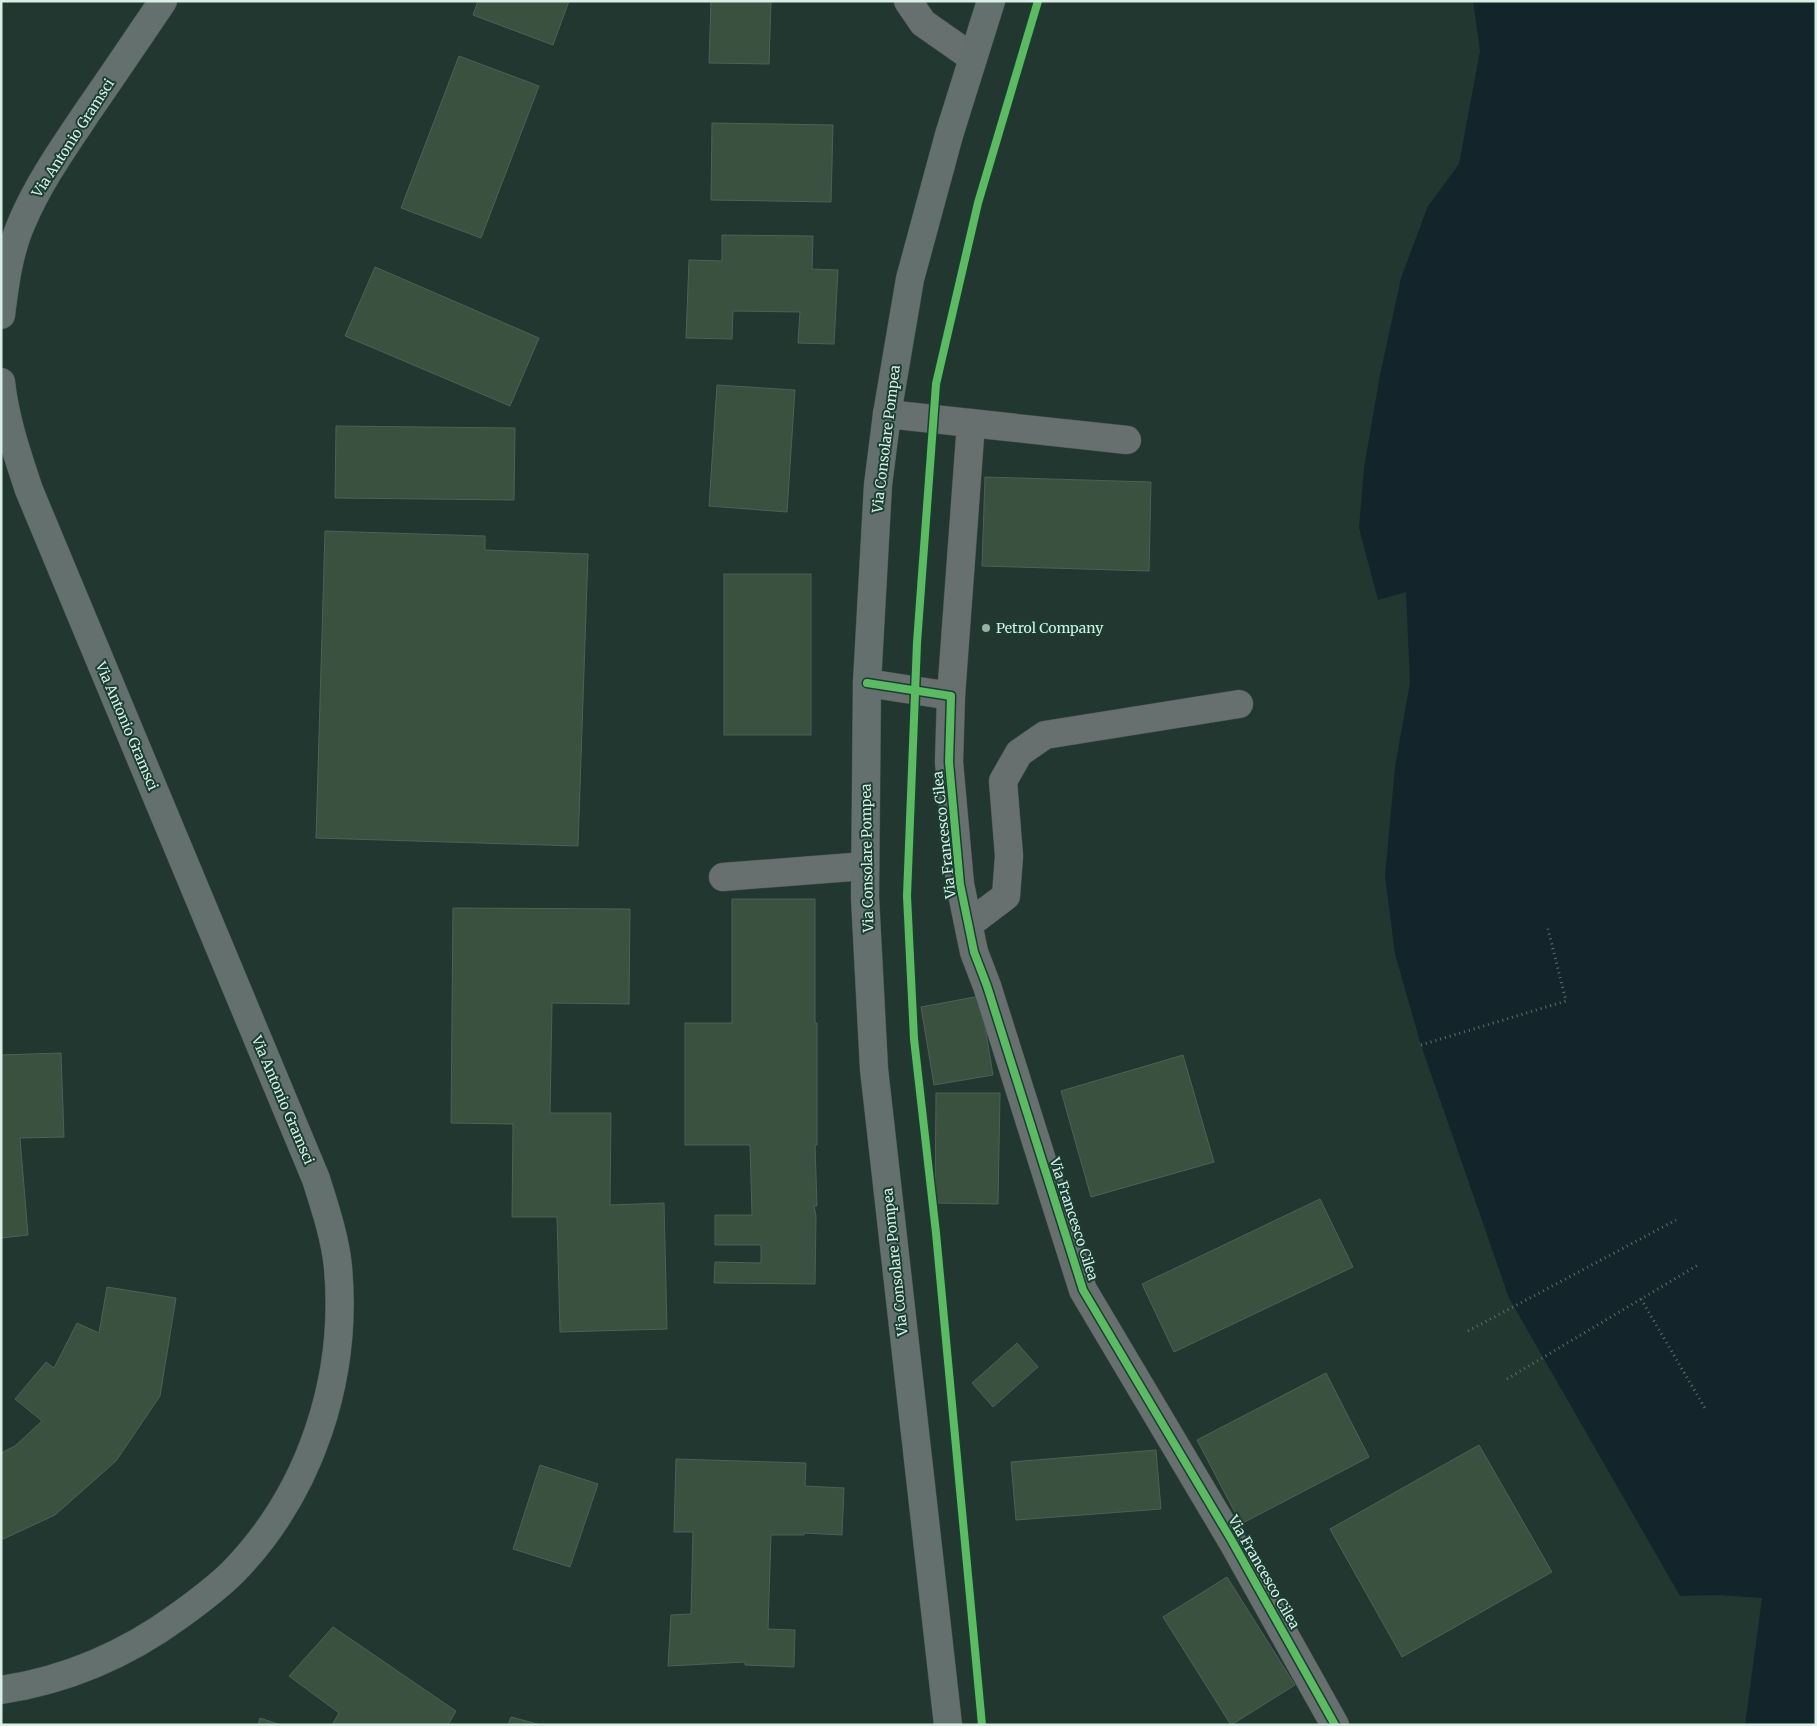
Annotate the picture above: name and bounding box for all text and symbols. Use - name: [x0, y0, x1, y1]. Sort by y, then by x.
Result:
- street label: Via Antonio Gramsci: [27, 75, 118, 202]
- street label: Via Consolare Pompea: [868, 364, 904, 515]
- place label: Petrol Company: [996, 619, 1104, 637]
- marker: Petrol Company: [980, 622, 992, 634]
- street label: Via Antonio Gramsci: [91, 658, 162, 793]
- street label: Via Francesco Cilea: [928, 770, 960, 901]
- street label: Via Consolare Pompea: [857, 783, 877, 934]
- street label: Via Antonio Gramsci: [247, 1032, 318, 1167]
- street label: Via Francesco Cilea: [1045, 1154, 1102, 1283]
- street label: Via Consolare Pompea: [878, 1187, 912, 1338]
- street label: Via Francesco Cilea: [1224, 1511, 1304, 1632]

